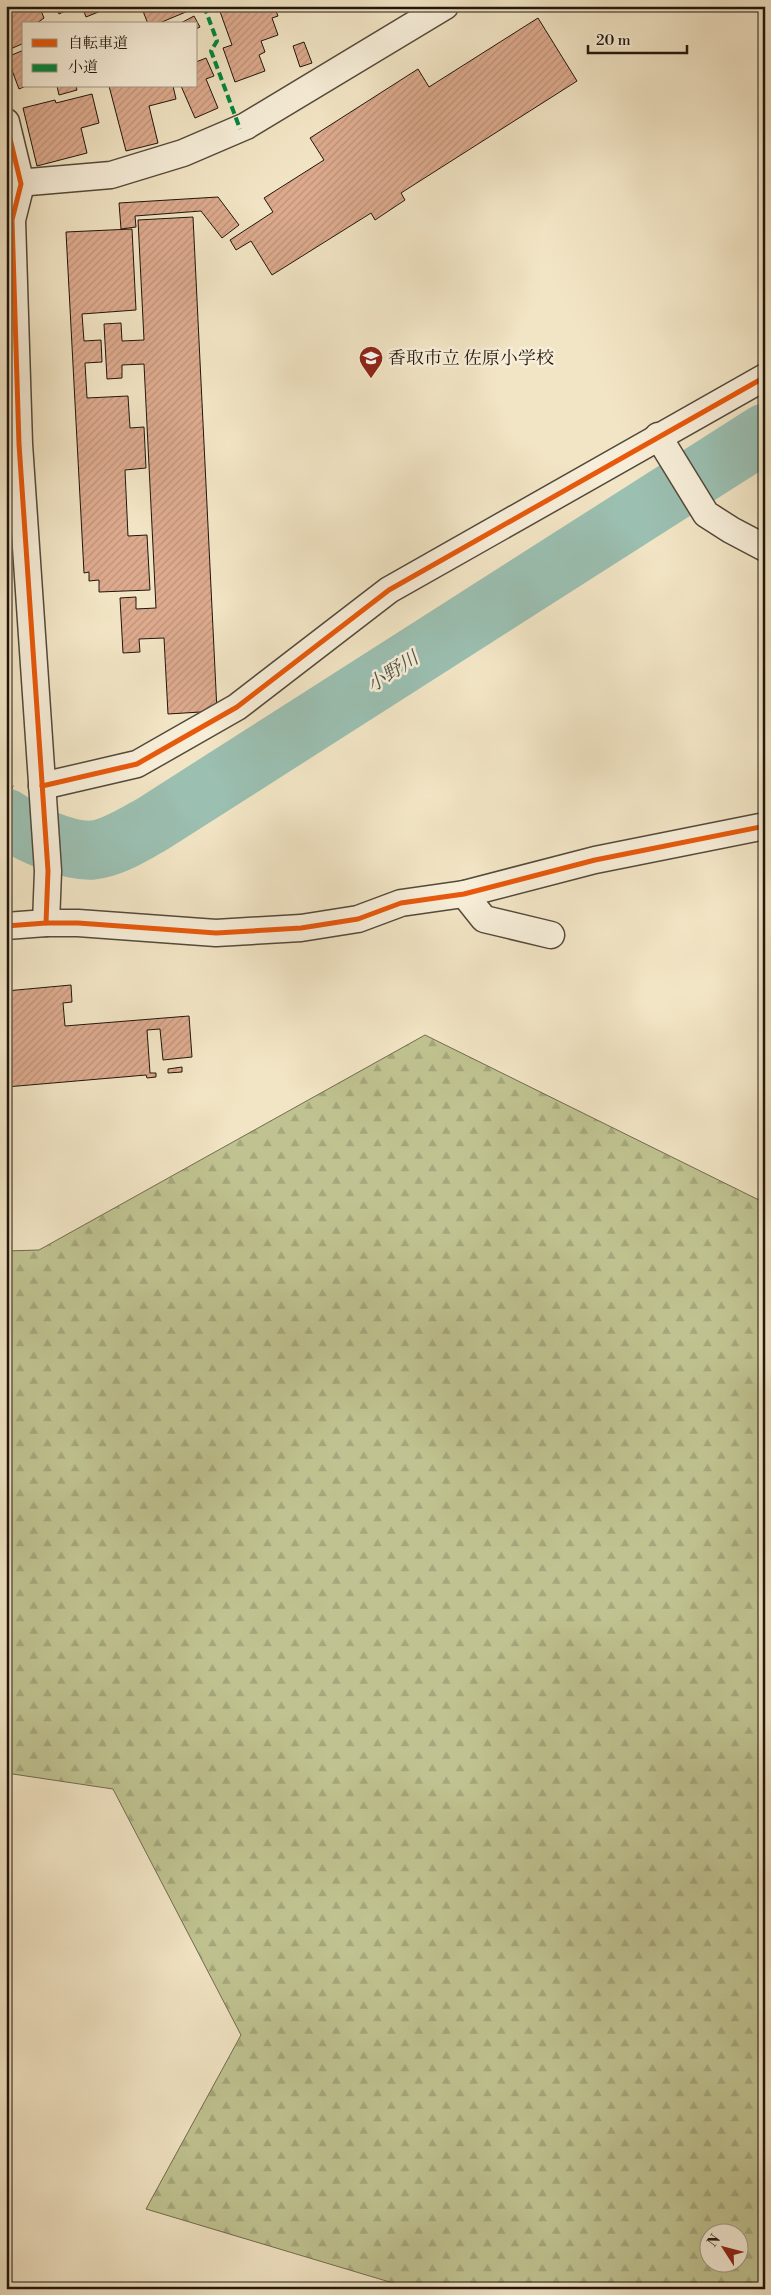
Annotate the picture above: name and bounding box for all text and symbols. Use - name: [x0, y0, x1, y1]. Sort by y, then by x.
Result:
- legend: [22, 22, 198, 88]
- scale bar: [588, 22, 687, 54]
- text: 20 m: [596, 31, 631, 50]
- text: 自転車道: [68, 34, 128, 53]
- text: 小道: [68, 58, 98, 77]
- school or university icon: 香取市立 佐原小学校: [358, 345, 384, 379]
- place label: 香取市立 佐原小学校: [388, 347, 554, 370]
- water label: 小野川: [362, 645, 425, 697]
- north arrow: [698, 2222, 748, 2272]
- text: N: [704, 2231, 725, 2251]

